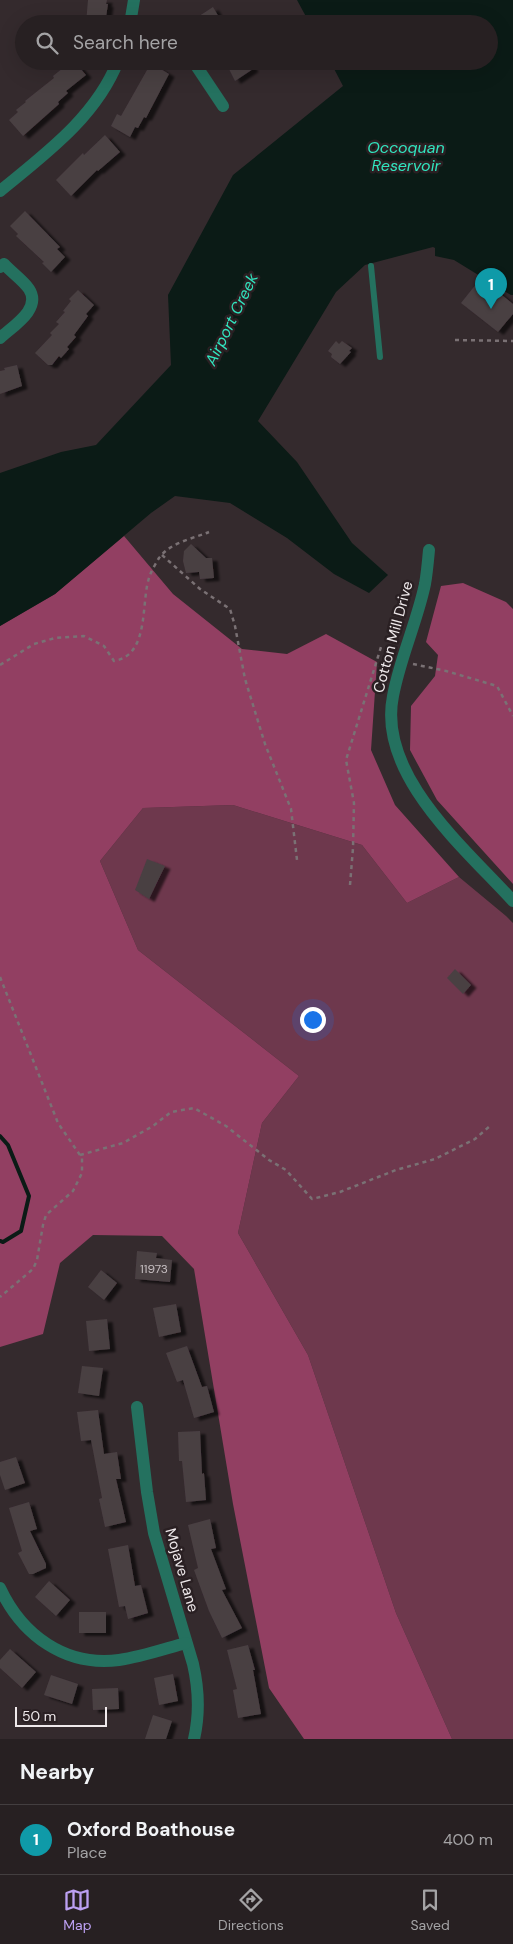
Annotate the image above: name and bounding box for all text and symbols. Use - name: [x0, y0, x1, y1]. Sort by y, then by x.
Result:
- search box: [15, 15, 498, 70]
- icon: search: [33, 29, 61, 57]
- text: Search here: [73, 30, 178, 55]
- water label: Occoquan Reservoir: [367, 137, 445, 176]
- pin: 1: [475, 268, 507, 309]
- water label: Airport Creek: [200, 269, 263, 370]
- street label: Cotton Mill Drive: [368, 579, 418, 695]
- your location: [300, 1007, 326, 1033]
- house number: 11973: [140, 1261, 168, 1277]
- street label: Mojave Lane: [160, 1526, 204, 1614]
- scale bar: [15, 1704, 108, 1727]
- text: 50 m: [22, 1707, 56, 1725]
- text: Nearby: [20, 1758, 94, 1786]
- text: Oxford Boathouse: [67, 1817, 235, 1842]
- text: 1: [33, 1829, 39, 1850]
- text: 400 m: [443, 1829, 493, 1850]
- text: Place: [67, 1842, 107, 1863]
- tab: Map: [63, 1886, 91, 1934]
- tab: Directions: [218, 1886, 284, 1934]
- tab: Saved: [410, 1886, 450, 1934]

